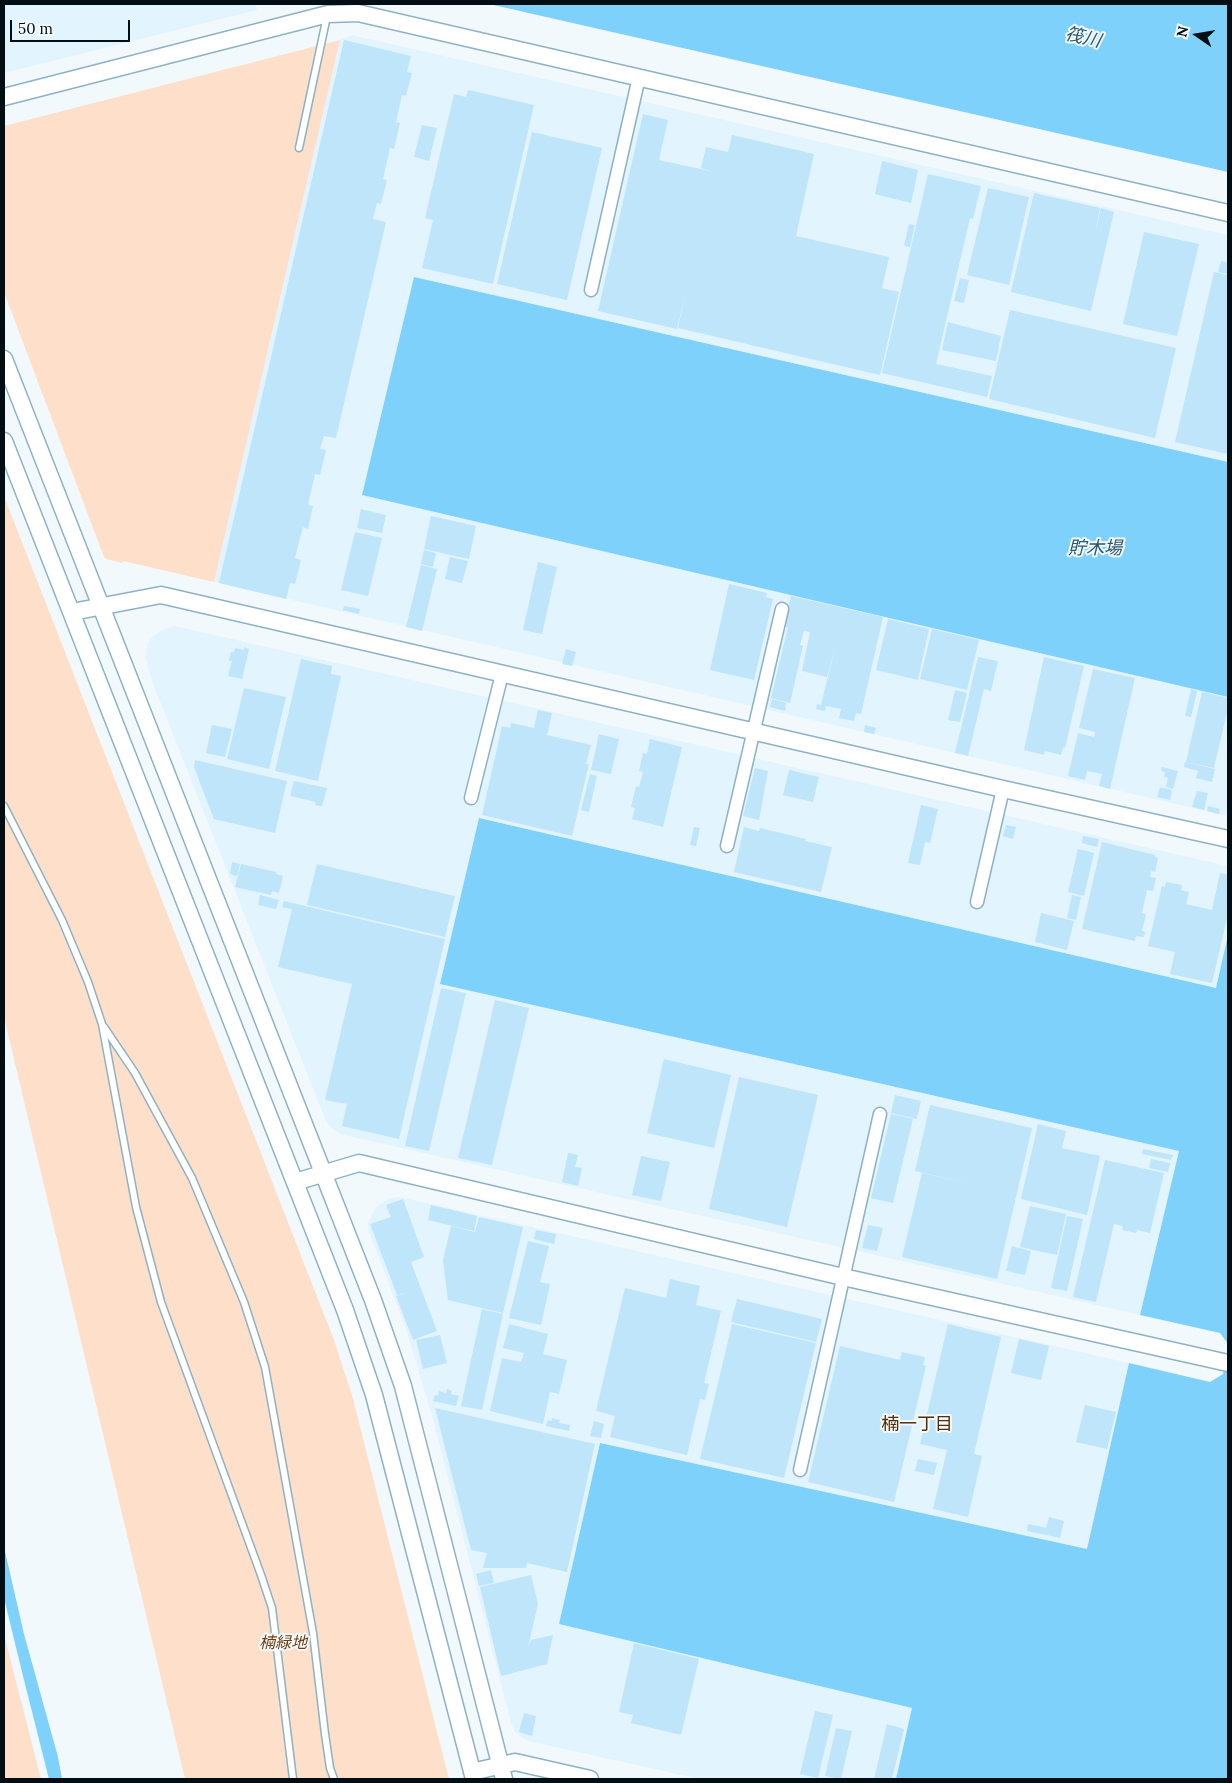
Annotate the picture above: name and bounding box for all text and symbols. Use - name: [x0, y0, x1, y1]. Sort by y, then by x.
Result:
- scale bar: [12, 10, 132, 42]
- north arrow: [1172, 10, 1222, 60]
- text: 50 m: [18, 19, 53, 38]
- water label: 筏川: [1063, 23, 1103, 53]
- text: N: [1172, 24, 1192, 39]
- water label: 貯木場: [1068, 538, 1122, 560]
- district label: 楠一丁目: [881, 1414, 953, 1436]
- park label: 楠緑地: [259, 1633, 307, 1653]

